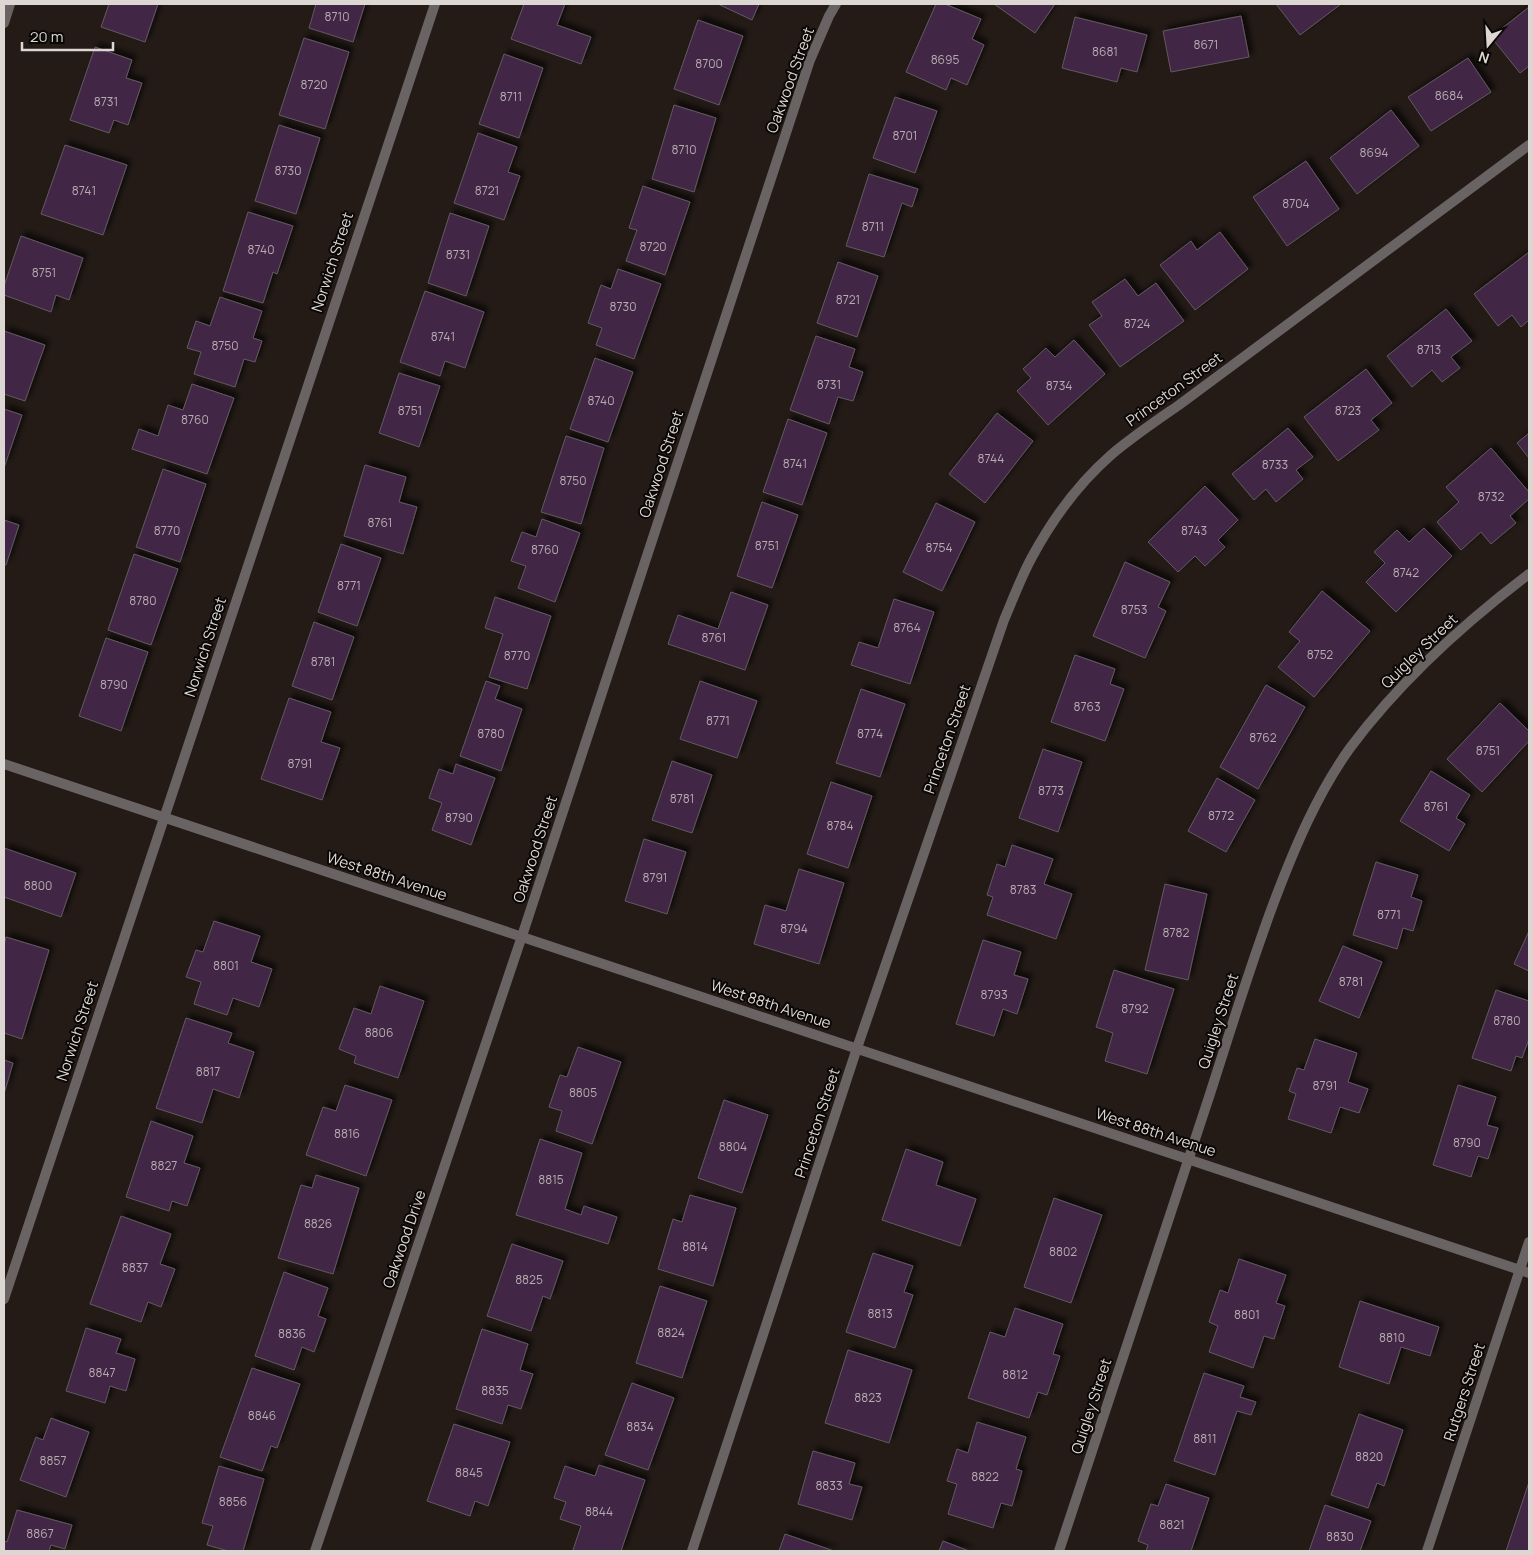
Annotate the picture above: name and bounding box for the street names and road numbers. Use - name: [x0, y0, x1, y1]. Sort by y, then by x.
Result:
- street label: Oakwood Street: [761, 24, 819, 136]
- street label: Norwich Street: [306, 209, 358, 315]
- street label: Princeton Street: [1122, 347, 1226, 431]
- street label: Oakwood Street: [634, 408, 688, 520]
- street label: Norwich Street: [179, 594, 231, 700]
- street label: Quigley Street: [1376, 609, 1462, 693]
- street label: Princeton Street: [918, 682, 976, 796]
- street label: Oakwood Street: [508, 793, 562, 905]
- street label: West 88th Avenue: [324, 847, 450, 905]
- street label: Quigley Street: [1193, 971, 1243, 1071]
- street label: West 88th Avenue: [708, 975, 834, 1033]
- street label: Norwich Street: [51, 978, 103, 1084]
- street label: Princeton Street: [789, 1065, 845, 1181]
- street label: West 88th Avenue: [1093, 1103, 1219, 1161]
- street label: Oakwood Drive: [377, 1187, 431, 1291]
- street label: Rutgers Street: [1438, 1340, 1490, 1444]
- street label: Quigley Street: [1066, 1356, 1116, 1456]

